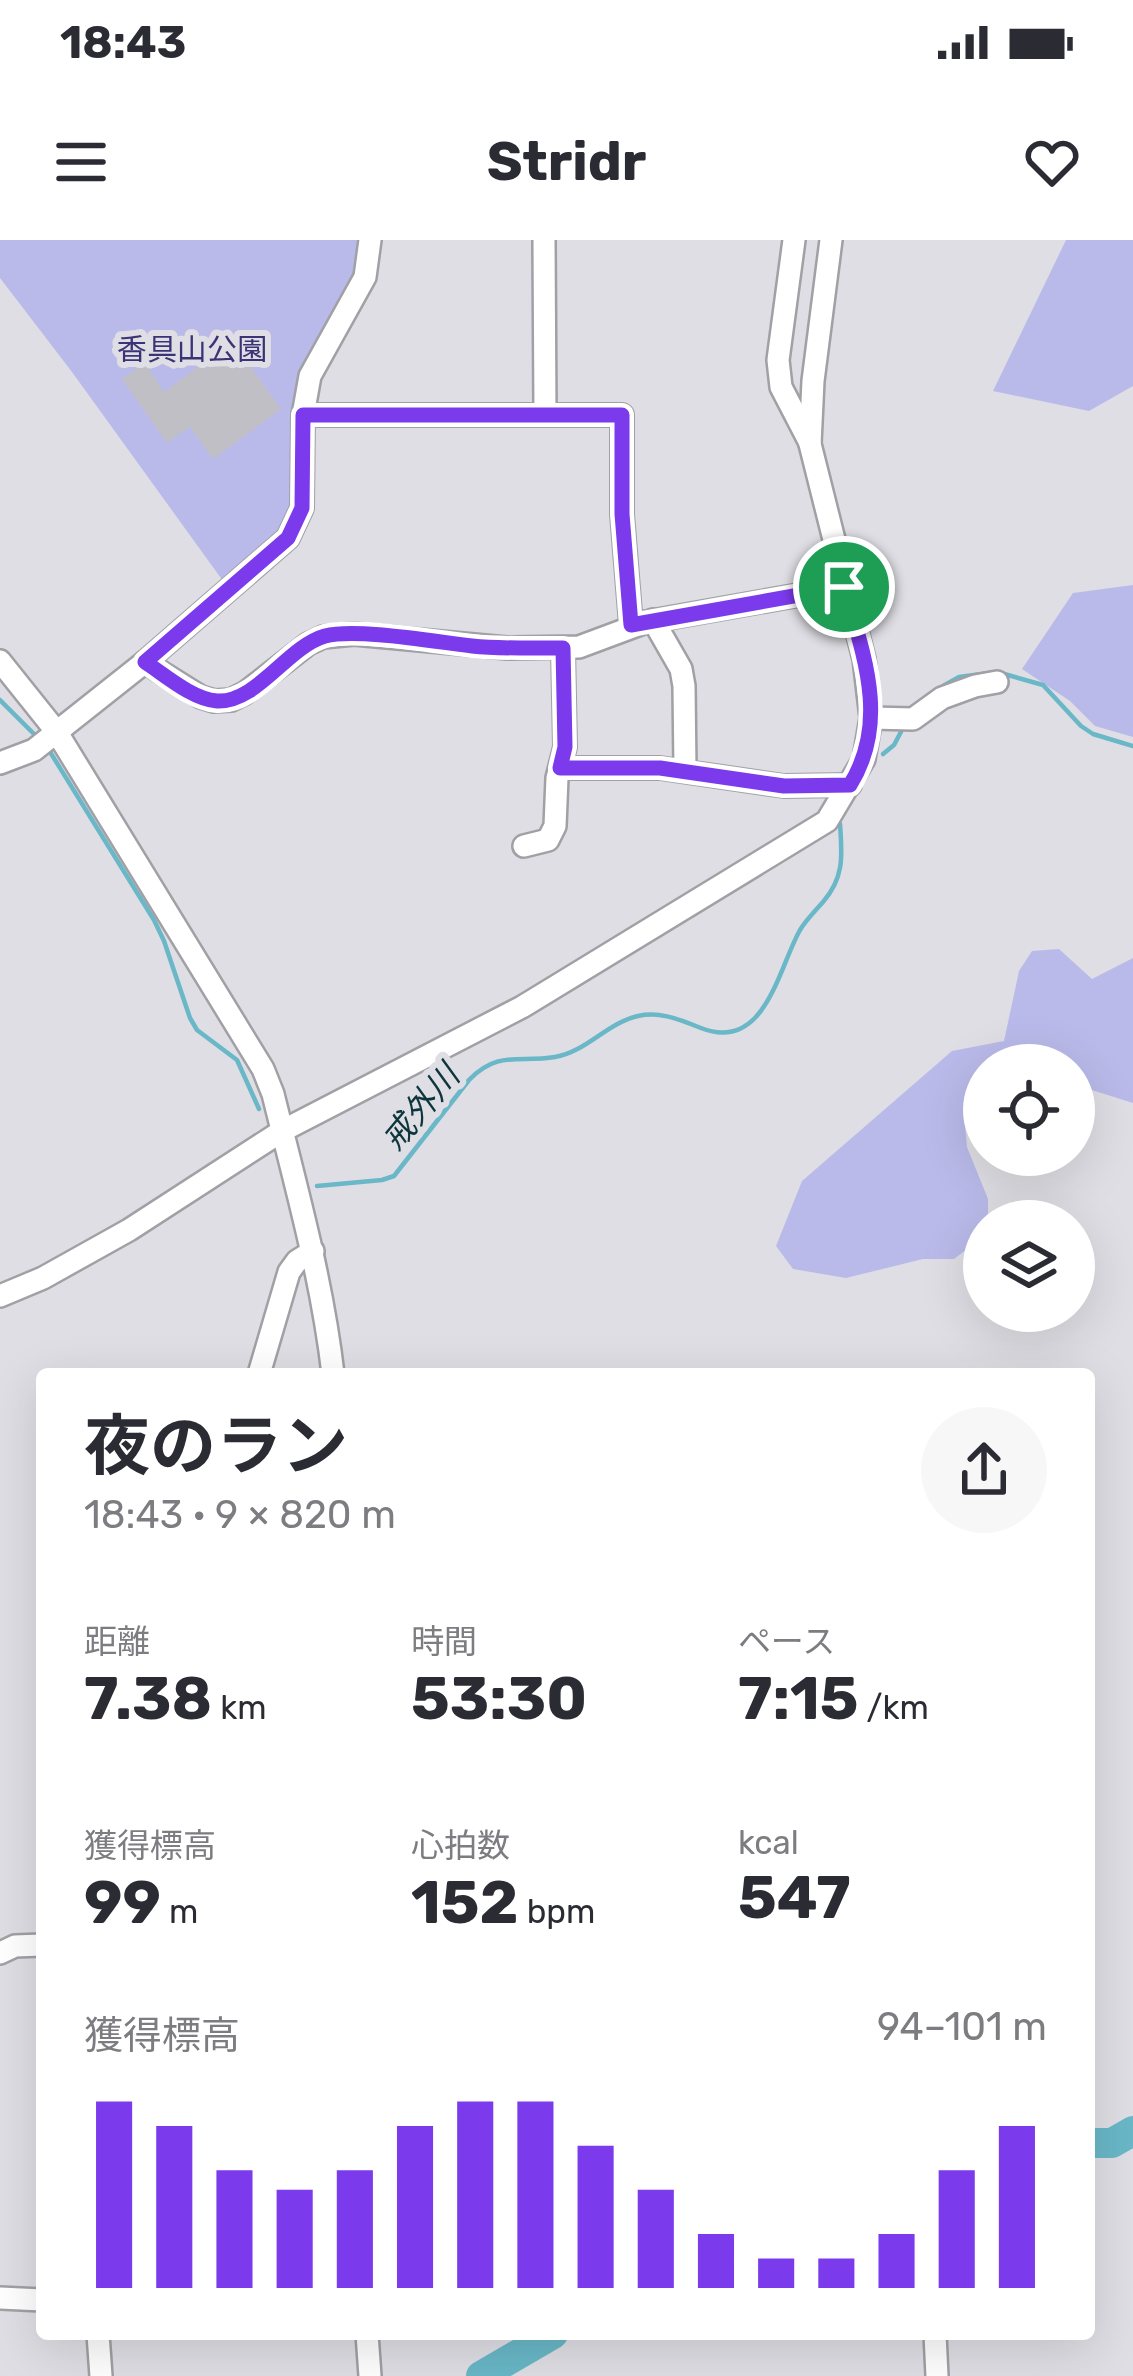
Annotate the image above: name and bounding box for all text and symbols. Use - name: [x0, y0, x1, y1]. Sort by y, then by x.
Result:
- text: 18:43: [60, 16, 186, 69]
- icon: menu: [48, 129, 114, 195]
- icon: heart: [1019, 129, 1085, 195]
- text: Stridr: [487, 130, 646, 194]
- park label: 香具山公園: [117, 332, 267, 368]
- pin: [793, 536, 895, 638]
- icon: arrive: [811, 554, 877, 620]
- map controls: [963, 1044, 1095, 1332]
- button: locate: [963, 1044, 1095, 1176]
- water label: 戒外川: [374, 1055, 469, 1158]
- button: layers: [963, 1200, 1095, 1332]
- text: 夜のラン: [84, 1407, 348, 1486]
- button: share: [921, 1407, 1047, 1533]
- text: 18:43 · 9 × 820 m: [84, 1492, 396, 1538]
- text: 距離: [84, 1622, 150, 1661]
- text: 時間: [411, 1622, 477, 1661]
- text: ペース: [738, 1622, 835, 1661]
- text: 7.38: [84, 1663, 212, 1734]
- text: 53:30: [411, 1663, 587, 1734]
- text: 7:15: [738, 1663, 858, 1734]
- text: km: [212, 1688, 267, 1727]
- text: /km: [858, 1688, 929, 1727]
- text: kcal: [738, 1823, 799, 1862]
- text: 獲得標高: [84, 1826, 216, 1865]
- text: 心拍数: [411, 1826, 510, 1865]
- text: 547: [738, 1862, 851, 1933]
- text: 99: [84, 1867, 161, 1938]
- text: 152: [411, 1867, 519, 1938]
- text: m: [161, 1892, 198, 1931]
- text: bpm: [519, 1892, 595, 1931]
- text: 94–101 m: [877, 2004, 1047, 2050]
- text: 獲得標高: [84, 2013, 240, 2059]

